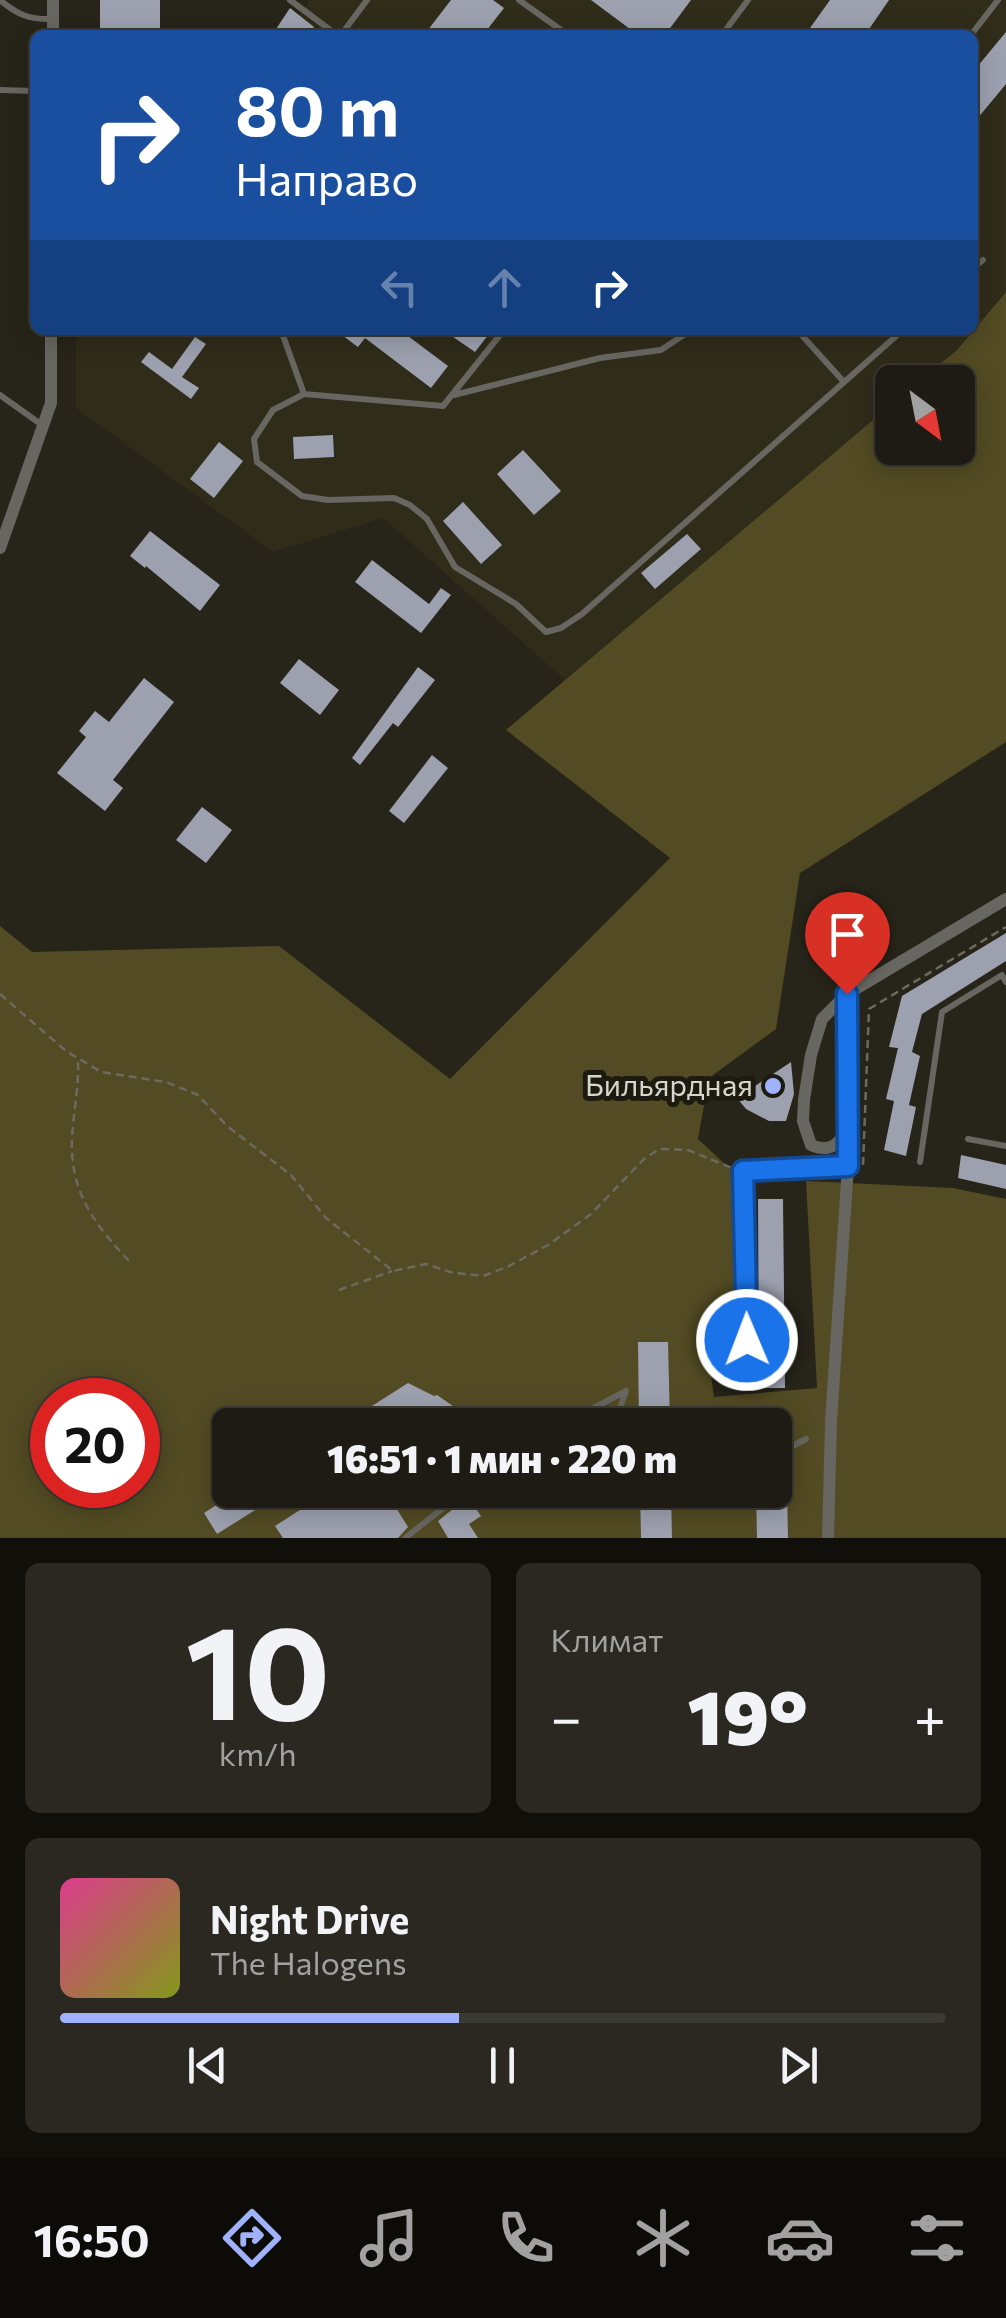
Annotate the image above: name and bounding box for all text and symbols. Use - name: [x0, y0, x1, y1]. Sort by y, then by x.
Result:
- text: 80 m: [235, 65, 399, 150]
- icon: right: [70, 70, 200, 200]
- text: Направо: [235, 150, 418, 205]
- icon: left: [372, 260, 427, 315]
- icon: ahead: [477, 260, 532, 315]
- icon: right: [582, 260, 637, 315]
- north arrow: [875, 365, 975, 465]
- map controls: [875, 365, 975, 465]
- pin: [805, 892, 890, 995]
- icon: arrive: [820, 907, 875, 962]
- place label: Бильярдная: [585, 1065, 753, 1102]
- marker: Бильярдная: [762, 1075, 784, 1097]
- position arrow: [695, 1288, 799, 1392]
- speed limit sign: 20: [30, 1378, 160, 1508]
- text: 16:51 · 1 мин · 220 m: [327, 1434, 677, 1481]
- text: 10: [185, 1588, 330, 1747]
- text: Климат: [551, 1619, 663, 1659]
- text: 19°: [687, 1669, 808, 1760]
- text: −: [551, 1682, 582, 1749]
- text: +: [914, 1682, 946, 1749]
- text: km/h: [219, 1733, 297, 1773]
- text: Night Drive: [210, 1895, 409, 1942]
- text: The Halogens: [210, 1942, 407, 1982]
- icon: previous: [180, 2038, 235, 2093]
- icon: pause: [475, 2038, 530, 2093]
- icon: next: [771, 2038, 826, 2093]
- icon: directions: [217, 2203, 287, 2273]
- icon: music: [354, 2203, 424, 2273]
- icon: phone: [491, 2203, 561, 2273]
- icon: climate: [628, 2203, 698, 2273]
- icon: car: [765, 2203, 835, 2273]
- icon: filters: [902, 2203, 972, 2273]
- text: 16:50: [34, 2211, 150, 2266]

